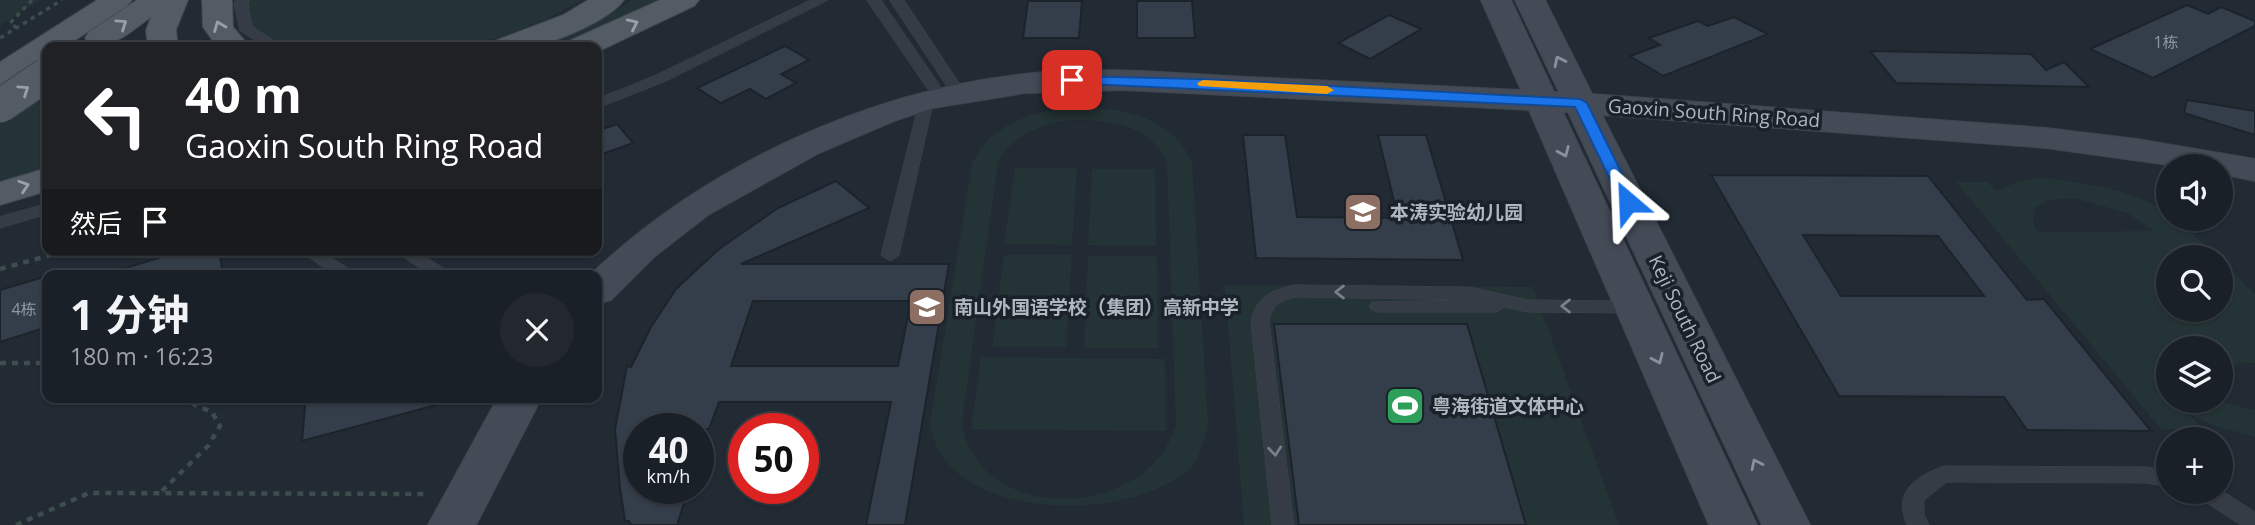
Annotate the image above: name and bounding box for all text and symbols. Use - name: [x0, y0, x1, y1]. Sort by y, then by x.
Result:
- one-way arrow: [626, 18, 638, 32]
- one-way arrow: [114, 19, 127, 32]
- one-way arrow: [214, 21, 228, 33]
- house number: 1栋: [2153, 31, 2179, 53]
- pin: [1042, 50, 1102, 110]
- one-way arrow: [1554, 56, 1568, 68]
- text: 40 m: [185, 61, 302, 127]
- icon: arrive: [1053, 61, 1091, 99]
- icon: left: [70, 70, 161, 161]
- one-way arrow: [16, 85, 29, 98]
- street label: Gaoxin South Ring Road: [1607, 93, 1821, 133]
- text: Gaoxin South Ring Road: [185, 124, 543, 167]
- one-way arrow: [1556, 144, 1570, 157]
- map controls: [2156, 154, 2233, 504]
- button: sound: [2156, 154, 2233, 231]
- position arrow: [1591, 165, 1665, 239]
- one-way arrow: [17, 180, 29, 194]
- school or university icon: 本涛实验幼儿园: [1342, 191, 1384, 233]
- place label: 本涛实验幼儿园: [1390, 199, 1523, 225]
- icon: arrive: [136, 203, 174, 241]
- text: 然后: [70, 205, 122, 241]
- button: search: [2156, 245, 2233, 322]
- street label: Keji South Road: [1643, 251, 1727, 387]
- one-way arrow: [1334, 284, 1345, 299]
- text: 1 分钟: [70, 285, 189, 342]
- school or university icon: 南山外国语学校（集团）高新中学: [906, 286, 948, 328]
- button: close: [500, 293, 574, 367]
- place label: 南山外国语学校（集团）高新中学: [954, 294, 1239, 320]
- house number: 4栋: [11, 298, 37, 320]
- one-way arrow: [1560, 298, 1571, 314]
- button: layers: [2156, 336, 2233, 413]
- text: 180 m · 16:23: [70, 340, 213, 372]
- one-way arrow: [1650, 352, 1664, 364]
- sports icon: 粤海街道文体中心: [1384, 385, 1426, 427]
- place label: 粤海街道文体中心: [1432, 393, 1584, 419]
- speed limit sign: 50: [728, 413, 819, 504]
- text: 40: [648, 426, 689, 473]
- button: +: [2156, 427, 2233, 504]
- one-way arrow: [1267, 446, 1282, 457]
- one-way arrow: [1750, 459, 1764, 471]
- text: km/h: [647, 464, 690, 488]

